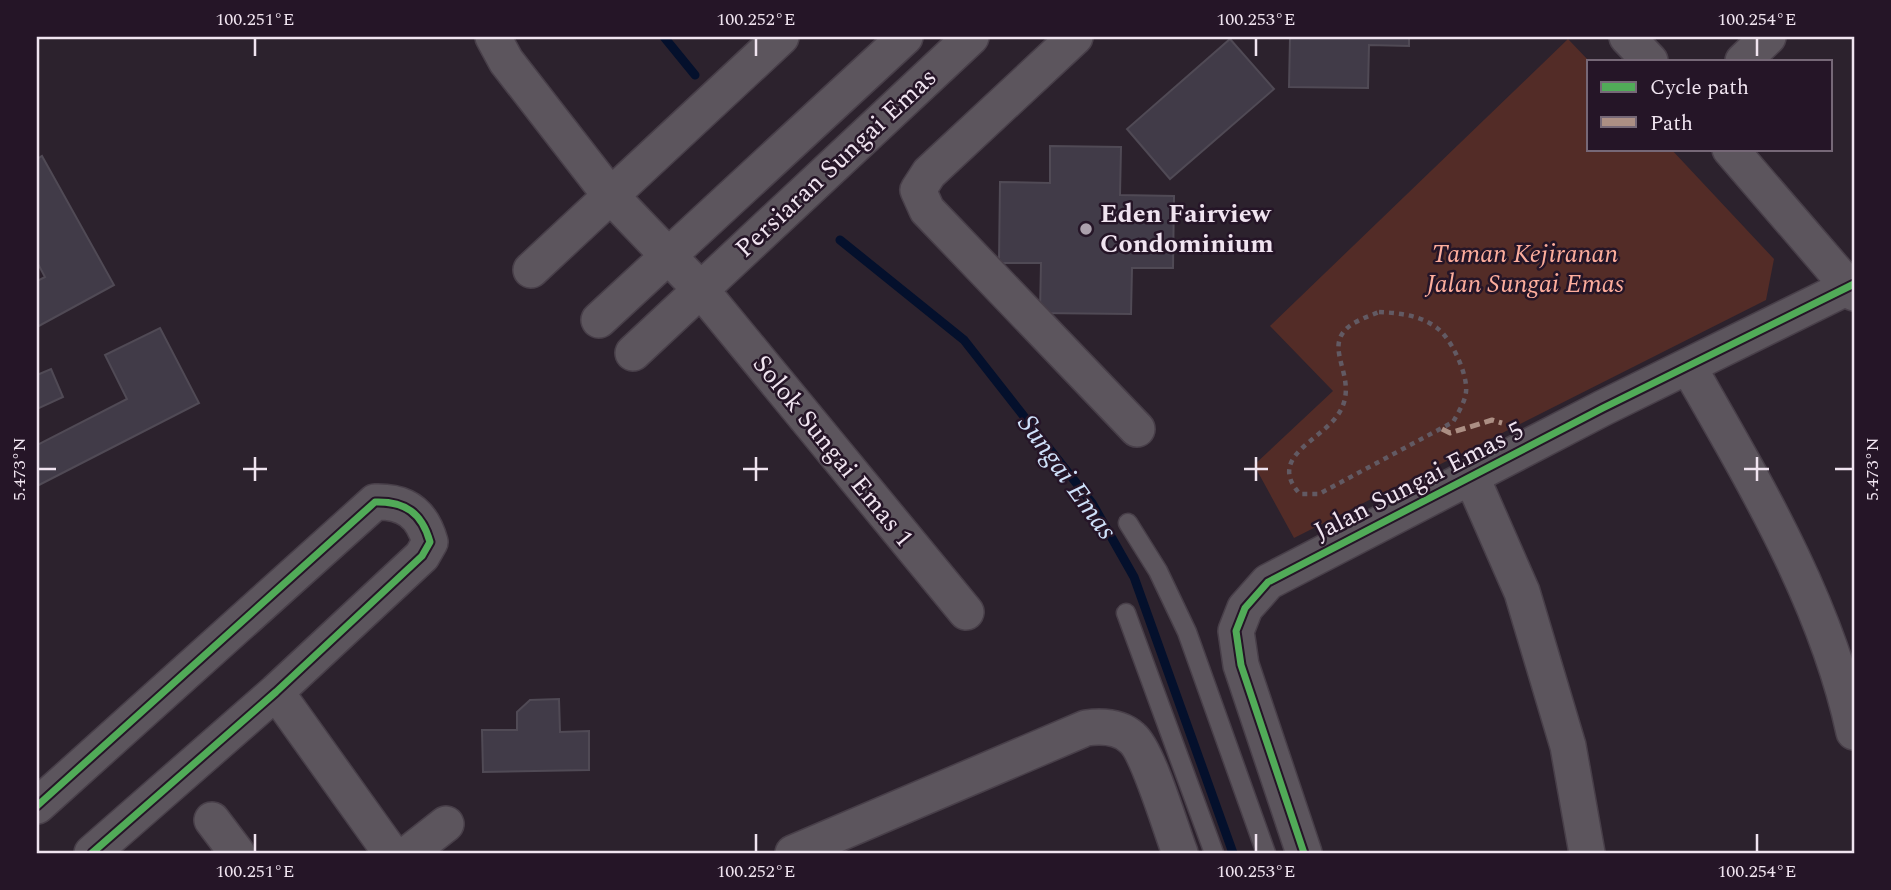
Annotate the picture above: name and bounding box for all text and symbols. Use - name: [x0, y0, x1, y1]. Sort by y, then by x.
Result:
- text: 100.251°E: [215, 6, 295, 33]
- text: 100.252°E: [716, 6, 796, 33]
- text: 100.253°E: [1216, 6, 1296, 33]
- text: 100.254°E: [1717, 6, 1797, 33]
- street label: Persiaran Sungai Emas: [726, 58, 946, 268]
- legend: [1587, 60, 1832, 150]
- text: Cycle path: [1650, 72, 1749, 104]
- text: Path: [1650, 108, 1693, 140]
- place label: Eden Fairview Condominium: [1100, 194, 1274, 264]
- marker: Eden Fairview Condominium: [1078, 221, 1094, 237]
- park label: Taman Kejiranan Jalan Sungai Emas: [1424, 234, 1624, 304]
- street label: Solok Sungai Emas 1: [742, 346, 924, 556]
- water label: Sungai Emas: [1006, 405, 1128, 549]
- street label: Jalan Sungai Emas 5: [1307, 411, 1531, 551]
- text: 5.473°N: [6, 437, 33, 501]
- text: 5.473°N: [1859, 437, 1886, 501]
- text: 100.251°E: [215, 858, 295, 885]
- text: 100.252°E: [716, 858, 796, 885]
- text: 100.253°E: [1216, 858, 1296, 885]
- text: 100.254°E: [1717, 858, 1797, 885]

